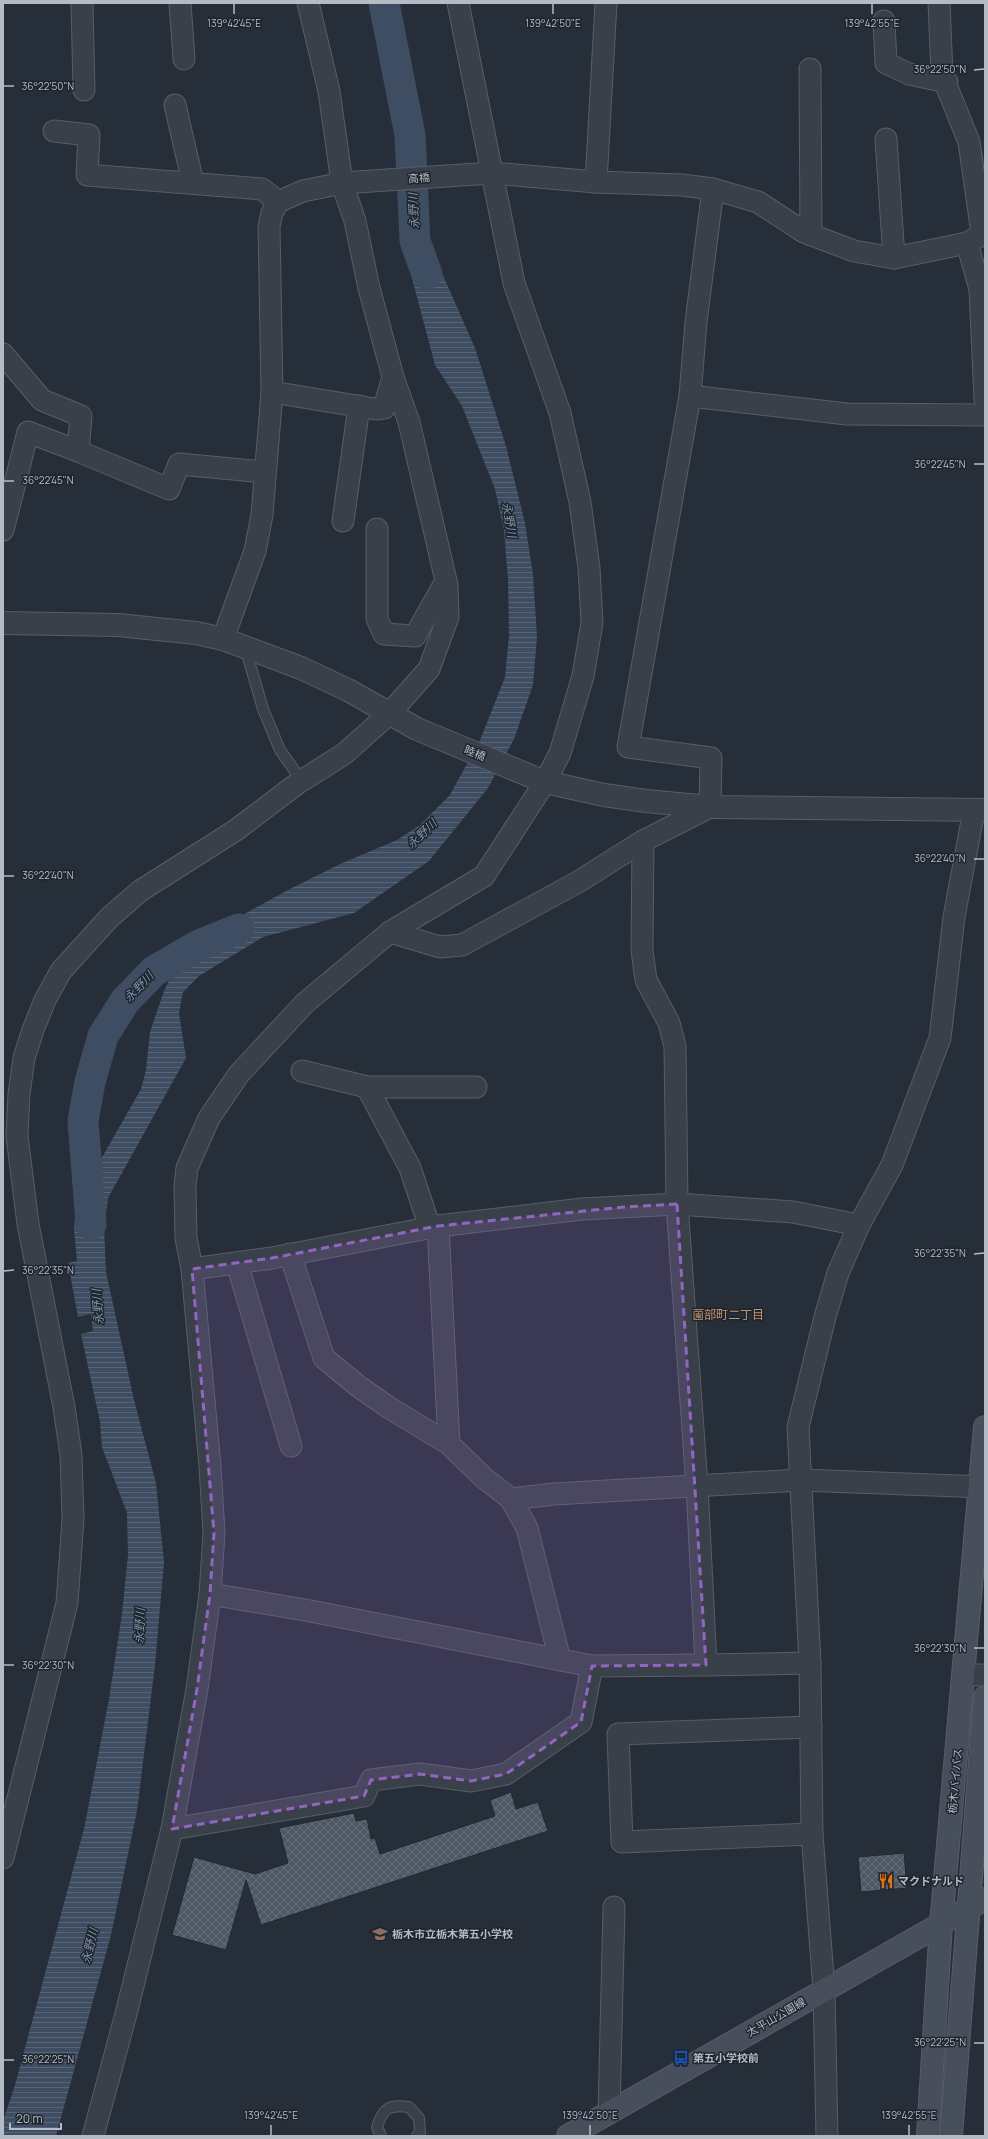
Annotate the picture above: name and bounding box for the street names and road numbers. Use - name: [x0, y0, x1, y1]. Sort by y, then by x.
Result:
- street label: 高橋: [407, 169, 430, 186]
- street label: 睦橋: [462, 741, 488, 764]
- street label: 栃木バイパス: [944, 1748, 965, 1814]
- street label: 太平山公園線: [743, 1994, 808, 2040]

